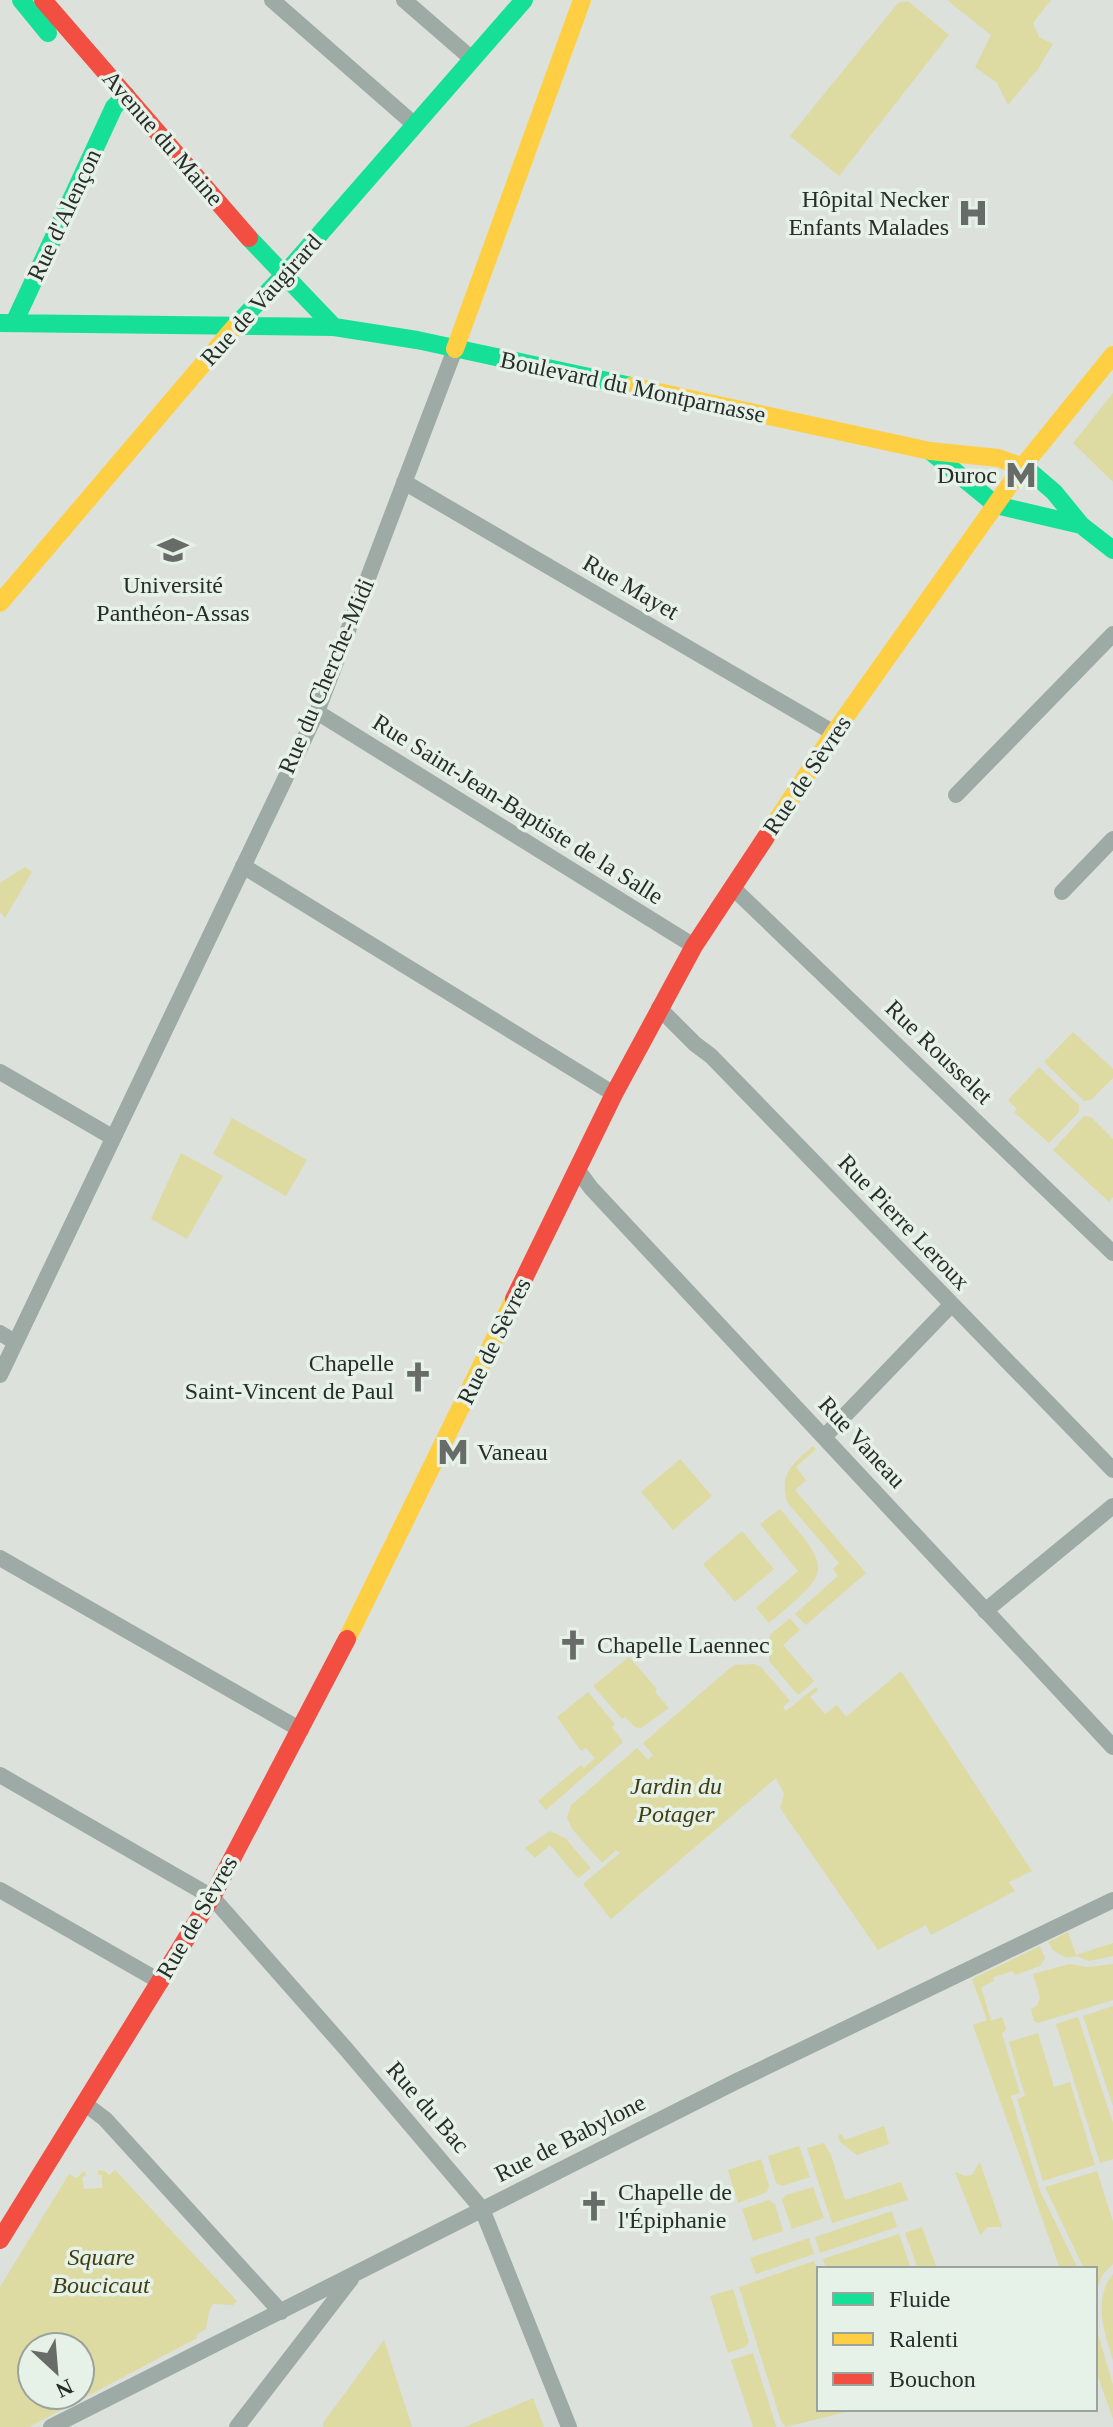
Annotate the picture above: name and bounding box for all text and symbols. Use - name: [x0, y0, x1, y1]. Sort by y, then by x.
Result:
- street label: Avenue du Maine: [97, 65, 229, 211]
- street label: Rue d'Alençon: [22, 145, 106, 285]
- place label: Hôpital Necker Enfants Malades: [788, 186, 949, 240]
- hospital icon: Hôpital Necker Enfants Malades: [956, 196, 990, 230]
- street label: Rue de Vaugirard: [195, 229, 327, 371]
- street label: Boulevard du Montparnasse: [498, 346, 768, 428]
- metro station icon: Duroc: [1004, 458, 1038, 492]
- place label: Duroc: [937, 462, 997, 488]
- school or university icon: Université Panthéon-Assas: [156, 533, 190, 567]
- street label: Rue Mayet: [579, 549, 684, 625]
- place label: Université Panthéon-Assas: [96, 572, 250, 626]
- street label: Rue du Cherche-Midi: [273, 574, 379, 777]
- street label: Rue Saint-Jean-Baptiste de la Salle: [368, 709, 668, 909]
- street label: Rue de Sèvres: [758, 711, 856, 839]
- street label: Rue Rousselet: [880, 995, 998, 1110]
- street label: Rue Pierre Leroux: [833, 1149, 975, 1295]
- street label: Rue de Sèvres: [452, 1274, 536, 1408]
- place label: Chapelle Saint-Vincent de Paul: [185, 1350, 394, 1404]
- church icon: Chapelle Saint-Vincent de Paul: [401, 1360, 435, 1394]
- street label: Rue Vaneau: [813, 1391, 911, 1493]
- metro station icon: Vaneau: [436, 1435, 470, 1469]
- place label: Vaneau: [477, 1439, 548, 1465]
- church icon: Chapelle Laennec: [556, 1628, 590, 1662]
- place label: Chapelle Laennec: [597, 1632, 770, 1658]
- park label: Jardin du Potager: [630, 1773, 722, 1827]
- street label: Rue de Sèvres: [151, 1851, 243, 1983]
- street label: Rue du Bac: [381, 2056, 475, 2158]
- street label: Rue de Babylone: [490, 2089, 650, 2187]
- place label: Chapelle de l'Épiphanie: [618, 2179, 732, 2233]
- church icon: Chapelle de l'Épiphanie: [577, 2189, 611, 2223]
- park label: Square Boucicaut: [52, 2244, 151, 2298]
- legend: [817, 2267, 1097, 2411]
- text: Fluide: [889, 2286, 950, 2312]
- text: Ralenti: [889, 2326, 959, 2352]
- north arrow: [16, 2331, 96, 2411]
- text: Bouchon: [889, 2366, 976, 2392]
- text: N: [52, 2374, 77, 2403]

